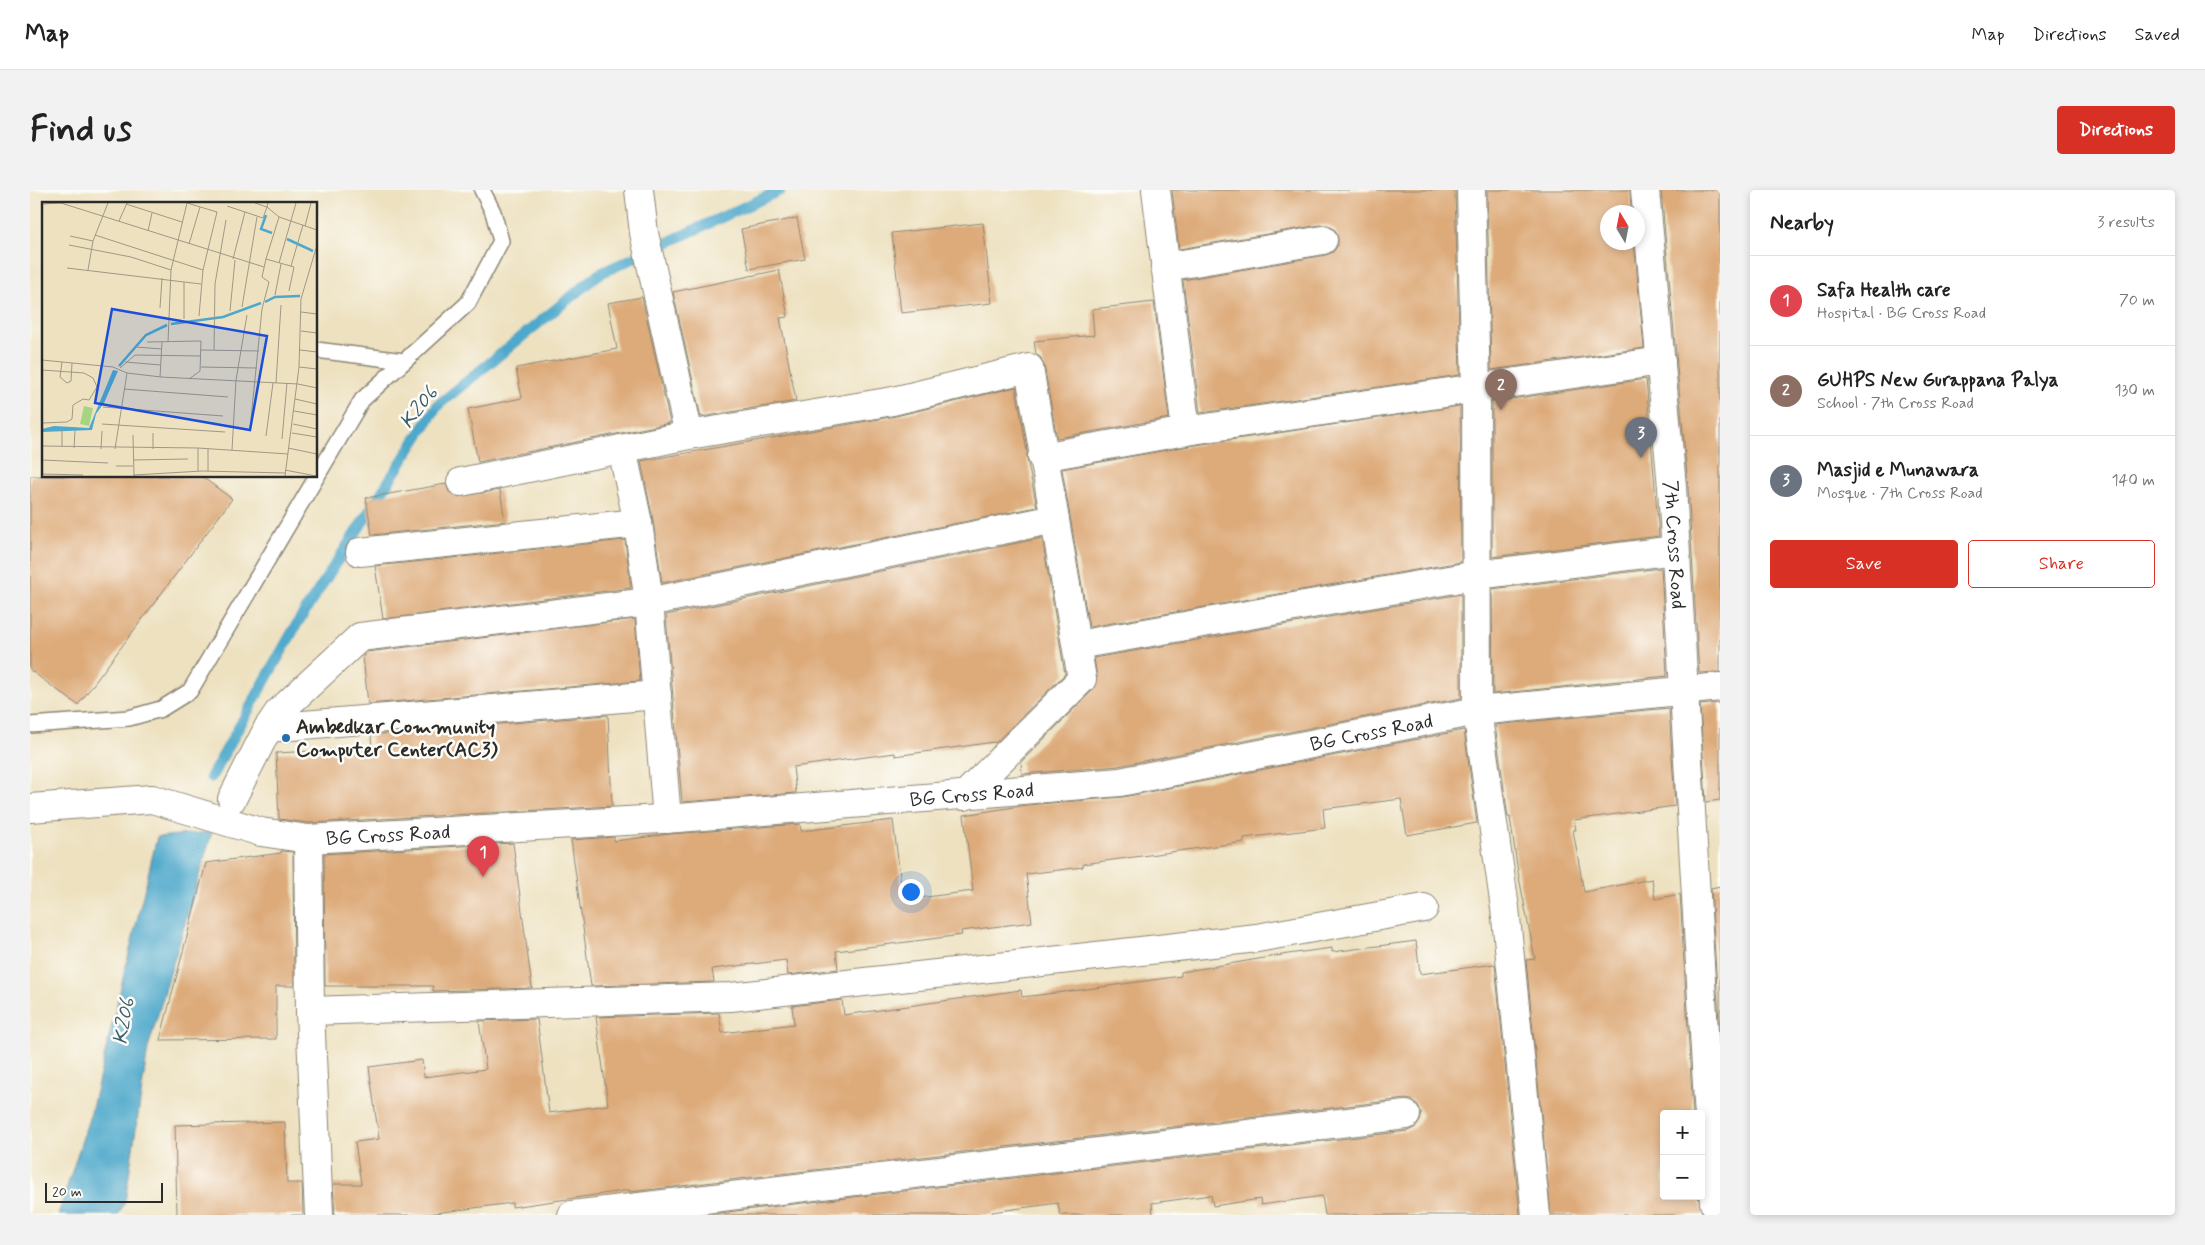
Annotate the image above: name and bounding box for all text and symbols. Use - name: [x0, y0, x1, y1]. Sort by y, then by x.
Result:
- text: Map: [25, 19, 69, 50]
- text: Map: [1972, 23, 2005, 47]
- text: Directions: [2033, 23, 2107, 47]
- text: Saved: [2135, 23, 2180, 47]
- button: Directions: [2057, 106, 2175, 154]
- text: Find us: [30, 107, 132, 153]
- inset map: [42, 202, 318, 478]
- north arrow: [1600, 205, 1645, 250]
- text: Nearby: [1770, 209, 1834, 237]
- text: 3 results: [2097, 212, 2155, 233]
- text: Safa Health care: [1817, 278, 1951, 303]
- text: 1: [1782, 290, 1790, 311]
- text: 70 m: [2119, 290, 2155, 311]
- text: Hospital · BG Cross Road: [1817, 303, 1986, 324]
- text: GUHPS New Gurappana Palya: [1817, 368, 2058, 393]
- pin: 2: [1485, 369, 1517, 410]
- water label: K206: [393, 380, 444, 435]
- text: 2: [1782, 380, 1790, 401]
- text: 130 m: [2114, 380, 2155, 401]
- text: School · 7th Cross Road: [1817, 393, 1974, 414]
- pin: 3: [1625, 417, 1657, 458]
- text: Masjid e Munawara: [1817, 458, 1979, 483]
- text: 3: [1782, 470, 1790, 491]
- text: 140 m: [2111, 470, 2155, 491]
- street label: 7th Cross Road: [1656, 479, 1691, 610]
- text: Mosque · 7th Cross Road: [1817, 483, 1983, 504]
- button: Save: [1770, 540, 1958, 588]
- button: Share: [1968, 540, 2155, 588]
- street label: BG Cross Road: [1308, 708, 1435, 759]
- place label: Ambedkar Community Computer Center(AC3): [296, 714, 499, 764]
- marker: Ambedkar Community Computer Center(AC3): [280, 732, 292, 744]
- street label: BG Cross Road: [909, 777, 1035, 814]
- street label: BG Cross Road: [325, 819, 451, 853]
- pin: 1: [467, 836, 499, 877]
- your location: [898, 879, 924, 905]
- water label: K206: [106, 996, 142, 1047]
- map controls: [1660, 1110, 1705, 1200]
- button: +: [1660, 1110, 1705, 1155]
- button: −: [1660, 1155, 1705, 1200]
- scale bar: [45, 1180, 162, 1203]
- text: 20 m: [52, 1183, 82, 1201]

